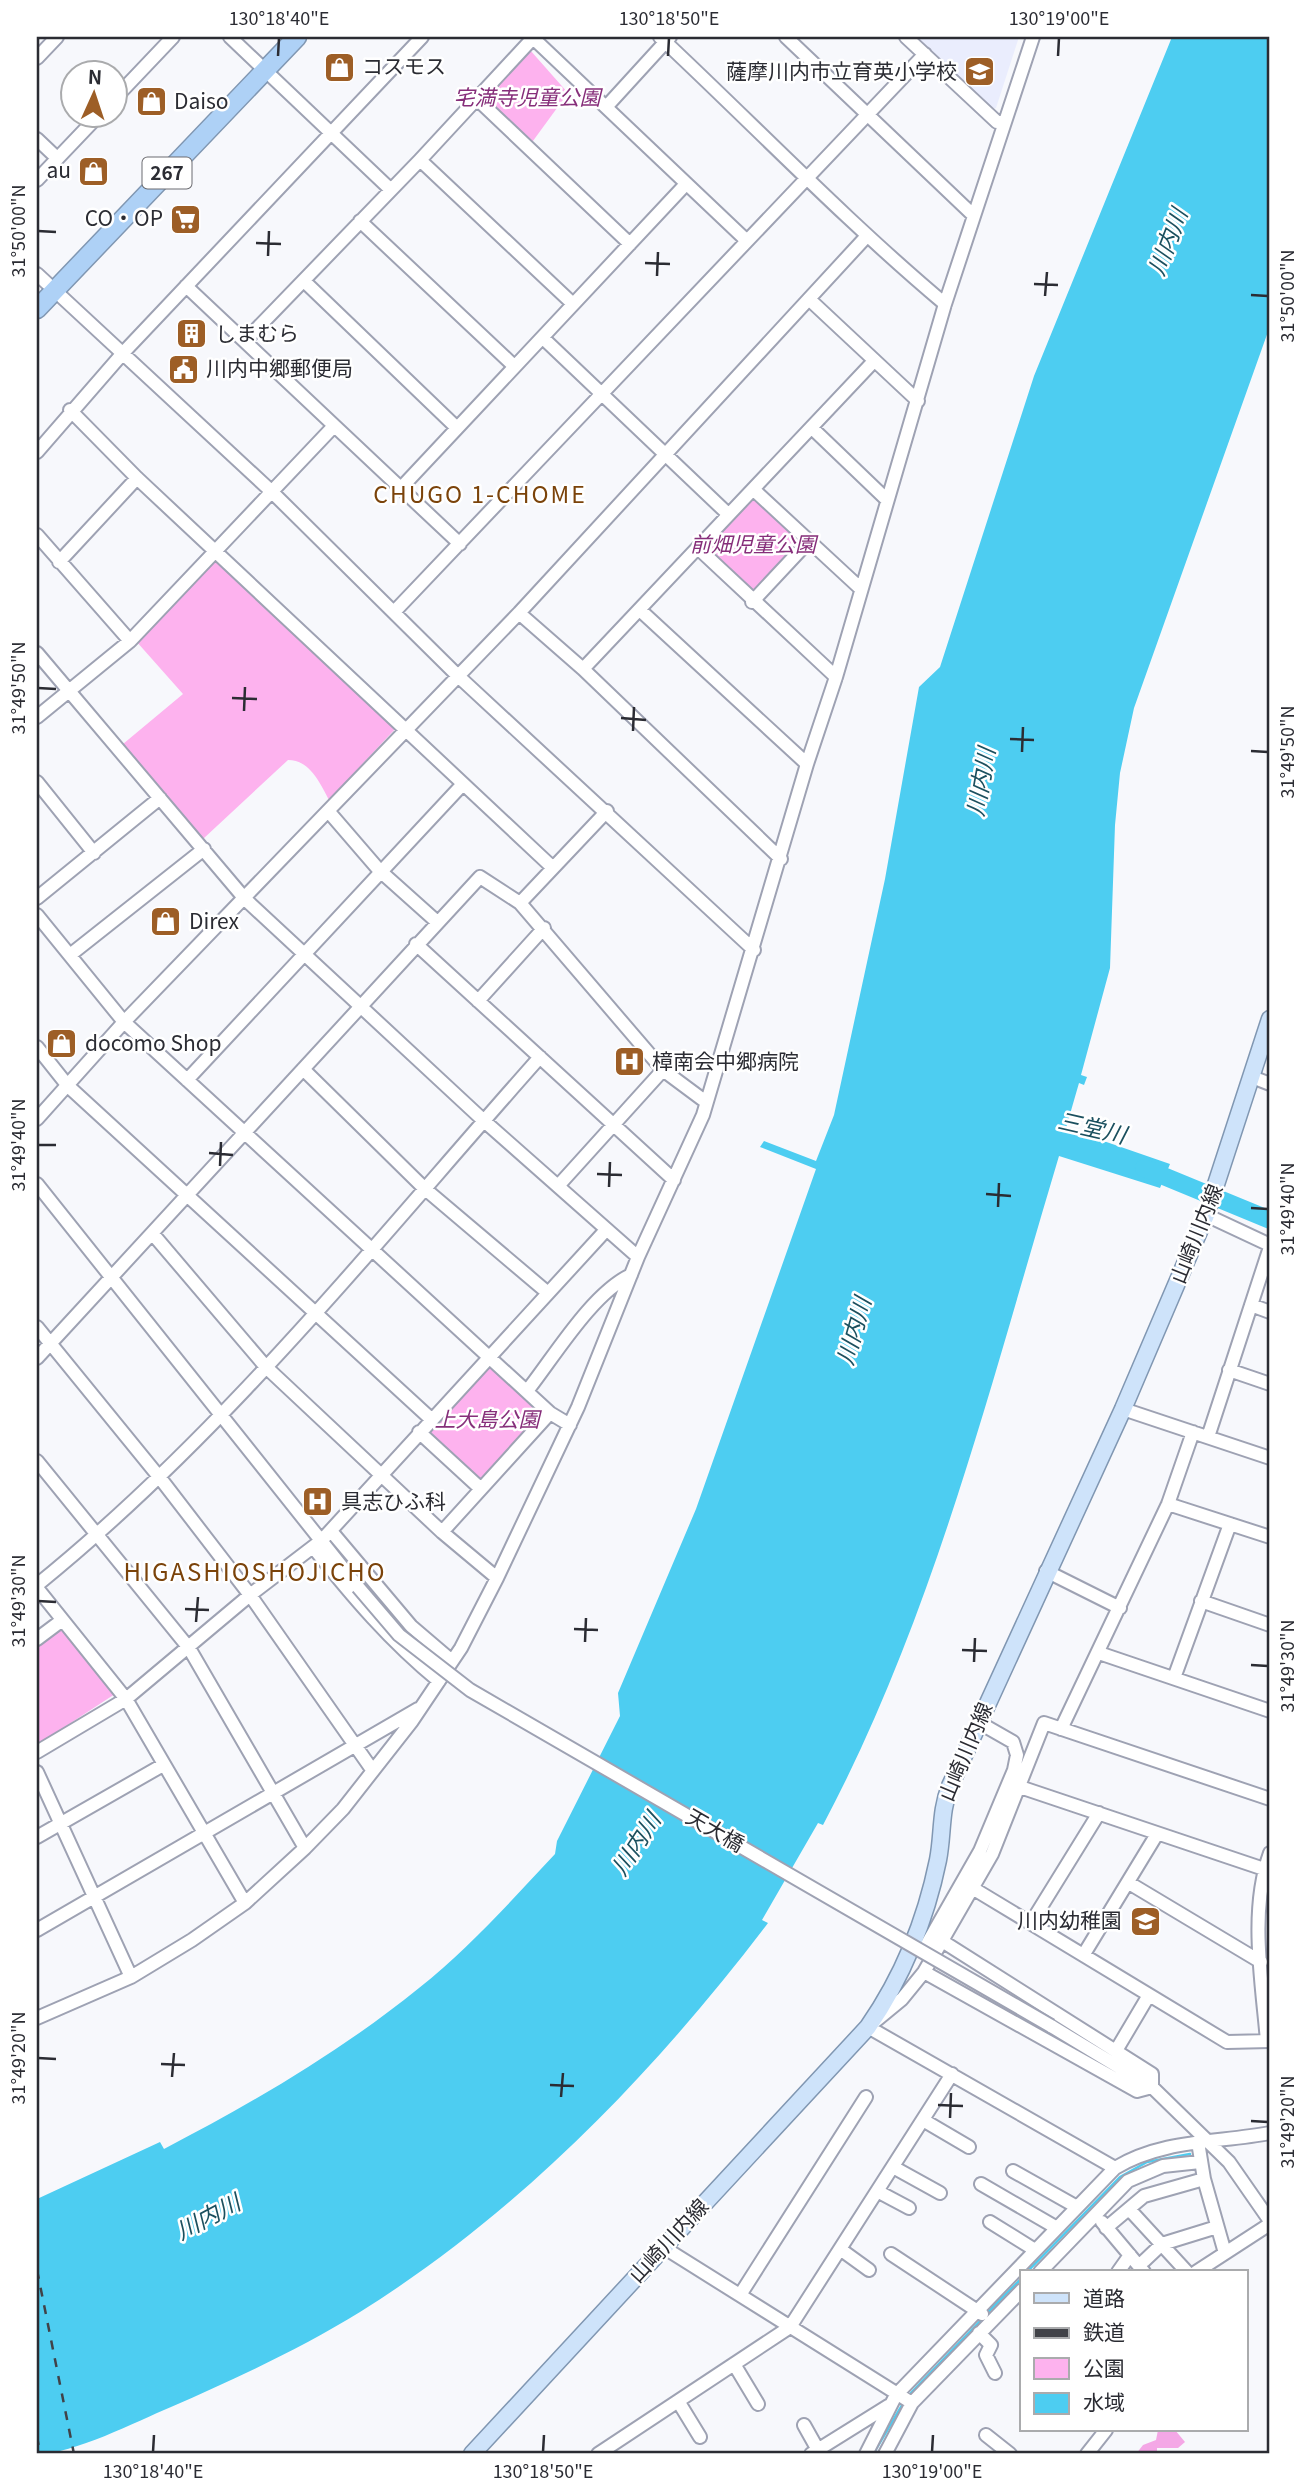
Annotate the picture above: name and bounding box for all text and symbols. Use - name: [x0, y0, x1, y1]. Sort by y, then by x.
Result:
- text: 130°18'40"E: [229, 4, 329, 30]
- text: 130°18'50"E: [619, 4, 719, 30]
- text: 130°19'00"E: [1009, 4, 1109, 30]
- shop icon: コスモス: [322, 50, 356, 84]
- place label: コスモス: [362, 50, 446, 80]
- place label: 薩摩川内市立育英小学校: [726, 55, 957, 85]
- school or university icon: 薩摩川内市立育英小学校: [963, 55, 997, 89]
- north arrow: [60, 60, 130, 130]
- text: N: [87, 62, 103, 89]
- park label: 宅満寺児童公園: [454, 81, 603, 111]
- shop icon: Daiso: [134, 85, 168, 119]
- place label: Daiso: [174, 85, 229, 115]
- place label: au: [46, 154, 71, 184]
- shop icon: au: [77, 154, 111, 188]
- road number: 267: [142, 158, 192, 188]
- text: 31°50'00"N: [4, 184, 30, 278]
- water label: 川内川: [1138, 200, 1195, 280]
- place label: CO・OP: [85, 202, 163, 232]
- supermarket icon: CO・OP: [169, 202, 203, 236]
- text: 31°50'00"N: [1273, 249, 1299, 343]
- building icon: しまむら: [175, 317, 209, 351]
- place label: しまむら: [215, 317, 299, 347]
- public building icon: 川内中郷郵便局: [166, 352, 200, 386]
- place label: 川内中郷郵便局: [206, 352, 353, 382]
- district label: CHUGO 1-CHOME: [373, 476, 587, 510]
- park label: 前畑児童公園: [690, 528, 819, 558]
- text: 31°49'50"N: [4, 641, 30, 735]
- text: 31°49'50"N: [1273, 705, 1299, 799]
- water label: 川内川: [956, 742, 1002, 819]
- shop icon: Direx: [149, 905, 183, 939]
- place label: Direx: [189, 905, 239, 935]
- shop icon: docomo Shop: [45, 1027, 79, 1061]
- place label: docomo Shop: [85, 1027, 222, 1057]
- hospital icon: 樟南会中郷病院: [612, 1045, 646, 1079]
- place label: 樟南会中郷病院: [652, 1045, 799, 1075]
- text: 31°49'40"N: [4, 1098, 30, 1192]
- water label: 三堂川: [1055, 1102, 1133, 1151]
- text: 31°49'40"N: [1273, 1162, 1299, 1256]
- street label: 山崎川内線: [1162, 1179, 1229, 1288]
- water label: 川内川: [826, 1290, 879, 1368]
- park label: 上大島公園: [435, 1403, 542, 1433]
- hospital icon: 具志ひふ科: [301, 1485, 335, 1519]
- place label: 具志ひふ科: [341, 1485, 446, 1515]
- district label: HIGASHIOSHOJICHO: [124, 1553, 387, 1588]
- text: 31°49'30"N: [4, 1554, 30, 1648]
- text: 31°49'30"N: [1273, 1619, 1299, 1713]
- street label: 山崎川内線: [930, 1697, 998, 1805]
- street label: 天大橋: [681, 1801, 751, 1858]
- water label: 川内川: [601, 1802, 669, 1881]
- place label: 川内幼稚園: [1017, 1904, 1122, 1934]
- school or university icon: 川内幼稚園: [1128, 1904, 1162, 1938]
- text: 31°49'20"N: [4, 2011, 30, 2105]
- text: 31°49'20"N: [1273, 2075, 1299, 2169]
- water label: 川内川: [169, 2183, 248, 2246]
- street label: 山崎川内線: [621, 2191, 714, 2288]
- legend: [1020, 2270, 1248, 2432]
- text: 道路: [1083, 2282, 1125, 2312]
- text: 鉄道: [1083, 2316, 1125, 2346]
- text: 公園: [1083, 2352, 1125, 2382]
- text: 水域: [1083, 2386, 1125, 2416]
- text: 130°18'40"E: [103, 2457, 203, 2483]
- text: 130°18'50"E: [493, 2457, 593, 2483]
- text: 130°19'00"E: [882, 2457, 982, 2483]

